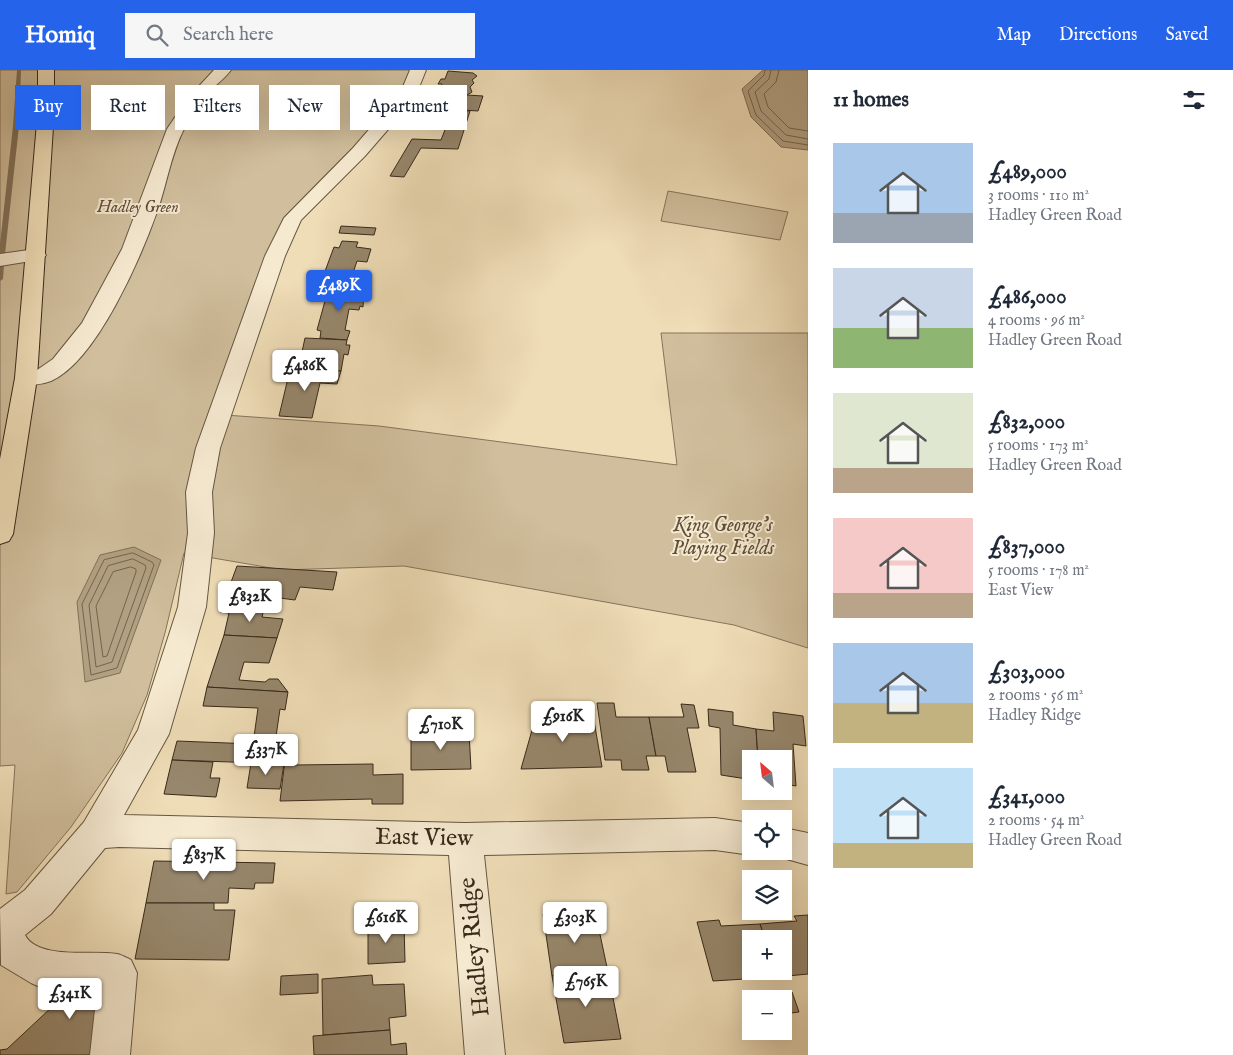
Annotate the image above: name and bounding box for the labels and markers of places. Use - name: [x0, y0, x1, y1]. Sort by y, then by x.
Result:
- pin: £489K: [304, 270, 374, 312]
- pin: £486K: [270, 350, 340, 392]
- pin: £832K: [215, 580, 285, 623]
- pin: £916K: [528, 700, 598, 743]
- pin: £710K: [406, 708, 476, 751]
- pin: £337K: [231, 734, 301, 776]
- pin: £837K: [169, 838, 239, 881]
- pin: £616K: [351, 902, 421, 944]
- pin: £303K: [540, 902, 610, 944]
- pin: £765K: [551, 966, 621, 1008]
- pin: £341K: [35, 978, 105, 1020]

